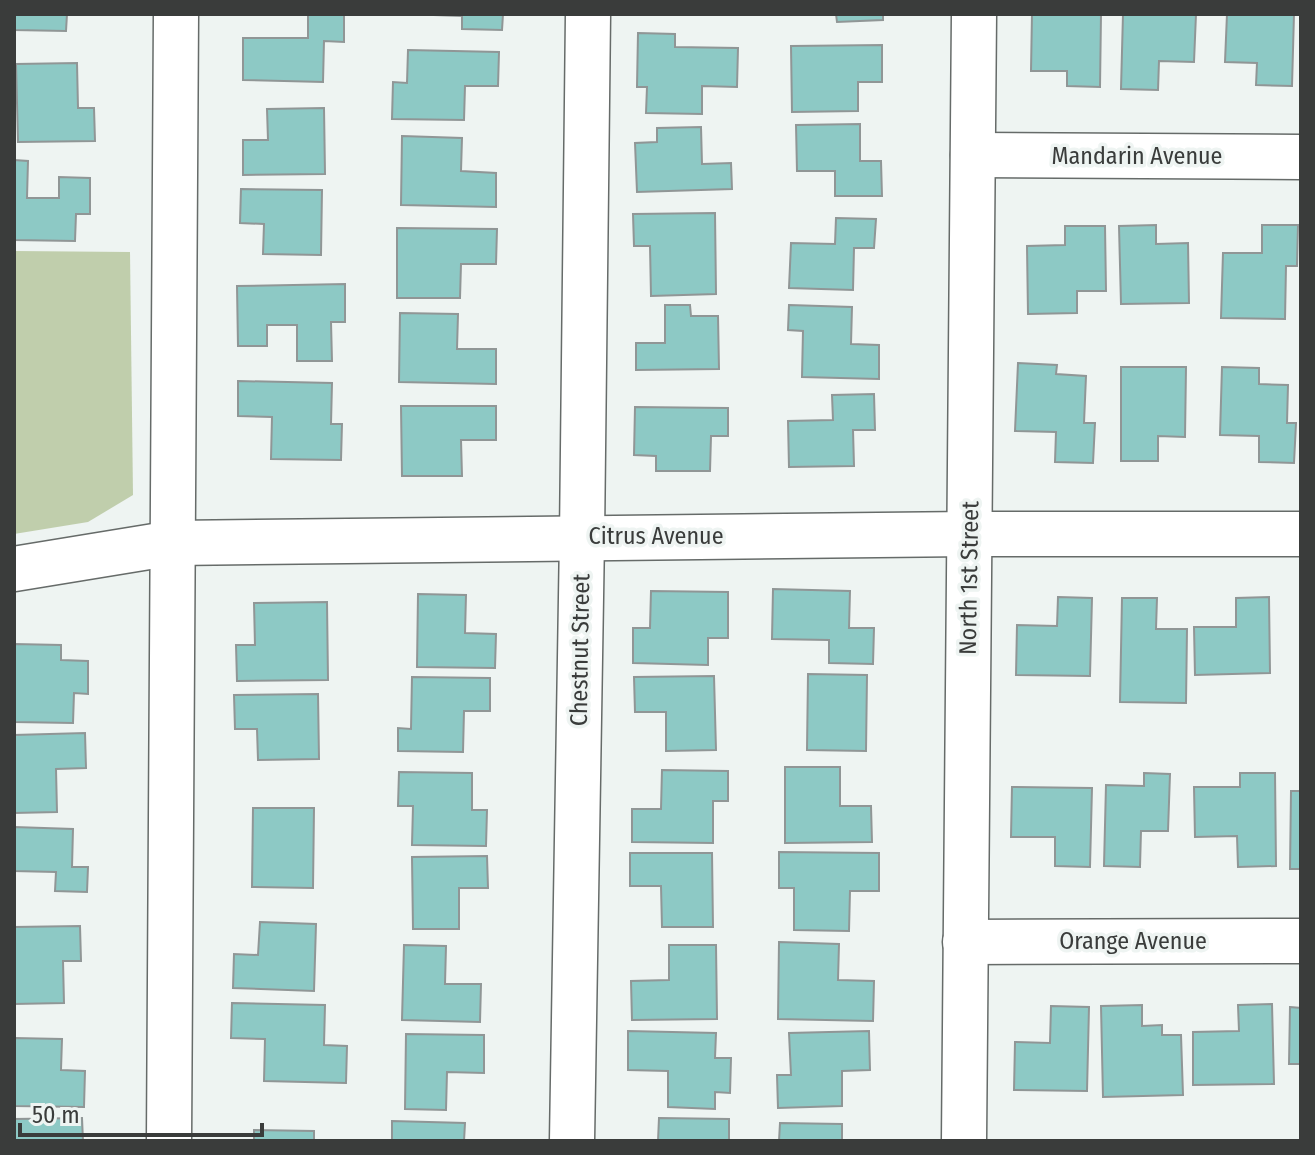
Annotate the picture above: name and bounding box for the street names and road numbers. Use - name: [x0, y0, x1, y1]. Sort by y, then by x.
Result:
- street label: Mandarin Avenue: [1052, 142, 1222, 170]
- street label: North 1st Street: [954, 501, 984, 655]
- street label: Citrus Avenue: [588, 522, 724, 550]
- street label: Chestnut Street: [565, 573, 595, 726]
- street label: Orange Avenue: [1059, 927, 1207, 955]

